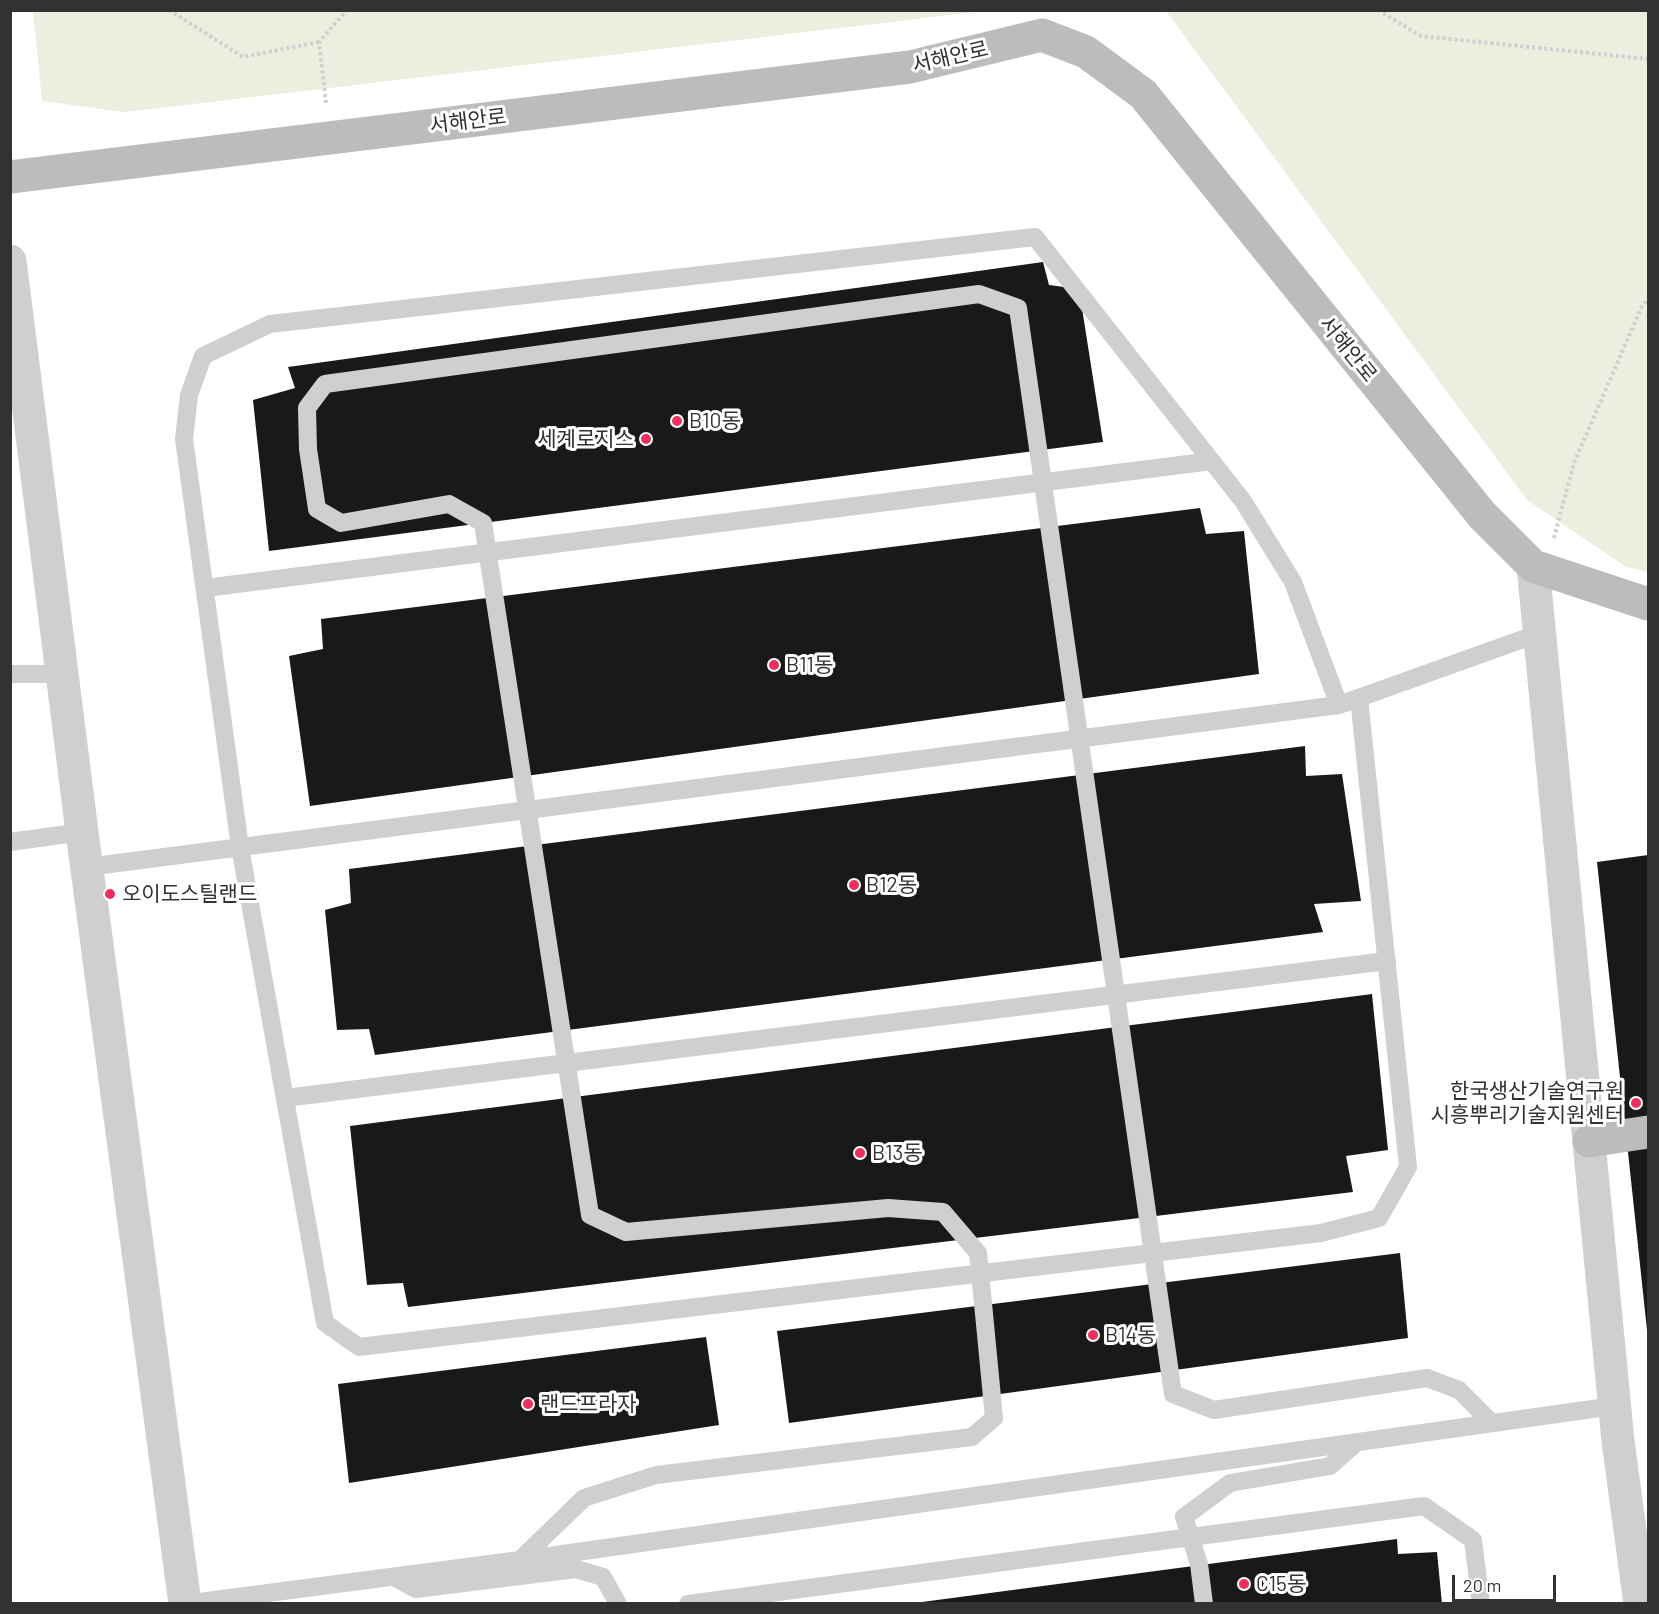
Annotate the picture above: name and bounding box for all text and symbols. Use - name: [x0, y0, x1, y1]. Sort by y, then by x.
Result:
- street label: 서해안로: [910, 36, 990, 78]
- street label: 서해안로: [428, 104, 508, 138]
- street label: 서해안로: [1314, 311, 1382, 387]
- place label: B10동: [689, 408, 741, 434]
- marker: B10동: [670, 414, 684, 428]
- place label: 세계로지스: [537, 426, 634, 452]
- marker: 세계로지스: [639, 432, 653, 446]
- place label: B11동: [786, 652, 833, 678]
- marker: B11동: [767, 658, 781, 672]
- place label: B12동: [866, 872, 917, 898]
- marker: B12동: [847, 878, 861, 892]
- place label: 오이도스틸랜드: [122, 881, 257, 907]
- marker: 오이도스틸랜드: [103, 887, 117, 901]
- place label: 한국생산기술연구원 시흥뿌리기술지원센터: [1431, 1078, 1624, 1128]
- marker: 한국생산기술연구원 시흥뿌리기술지원센터: [1629, 1096, 1643, 1110]
- place label: B13동: [872, 1140, 923, 1166]
- marker: B13동: [853, 1146, 867, 1160]
- place label: B14동: [1105, 1322, 1156, 1348]
- marker: B14동: [1086, 1328, 1100, 1342]
- place label: 랜드프라자: [540, 1391, 637, 1417]
- marker: 랜드프라자: [521, 1397, 535, 1411]
- scale bar: [1455, 1563, 1558, 1601]
- place label: C15동: [1256, 1571, 1306, 1597]
- text: 20 m: [1463, 1574, 1501, 1596]
- marker: C15동: [1237, 1577, 1251, 1591]

